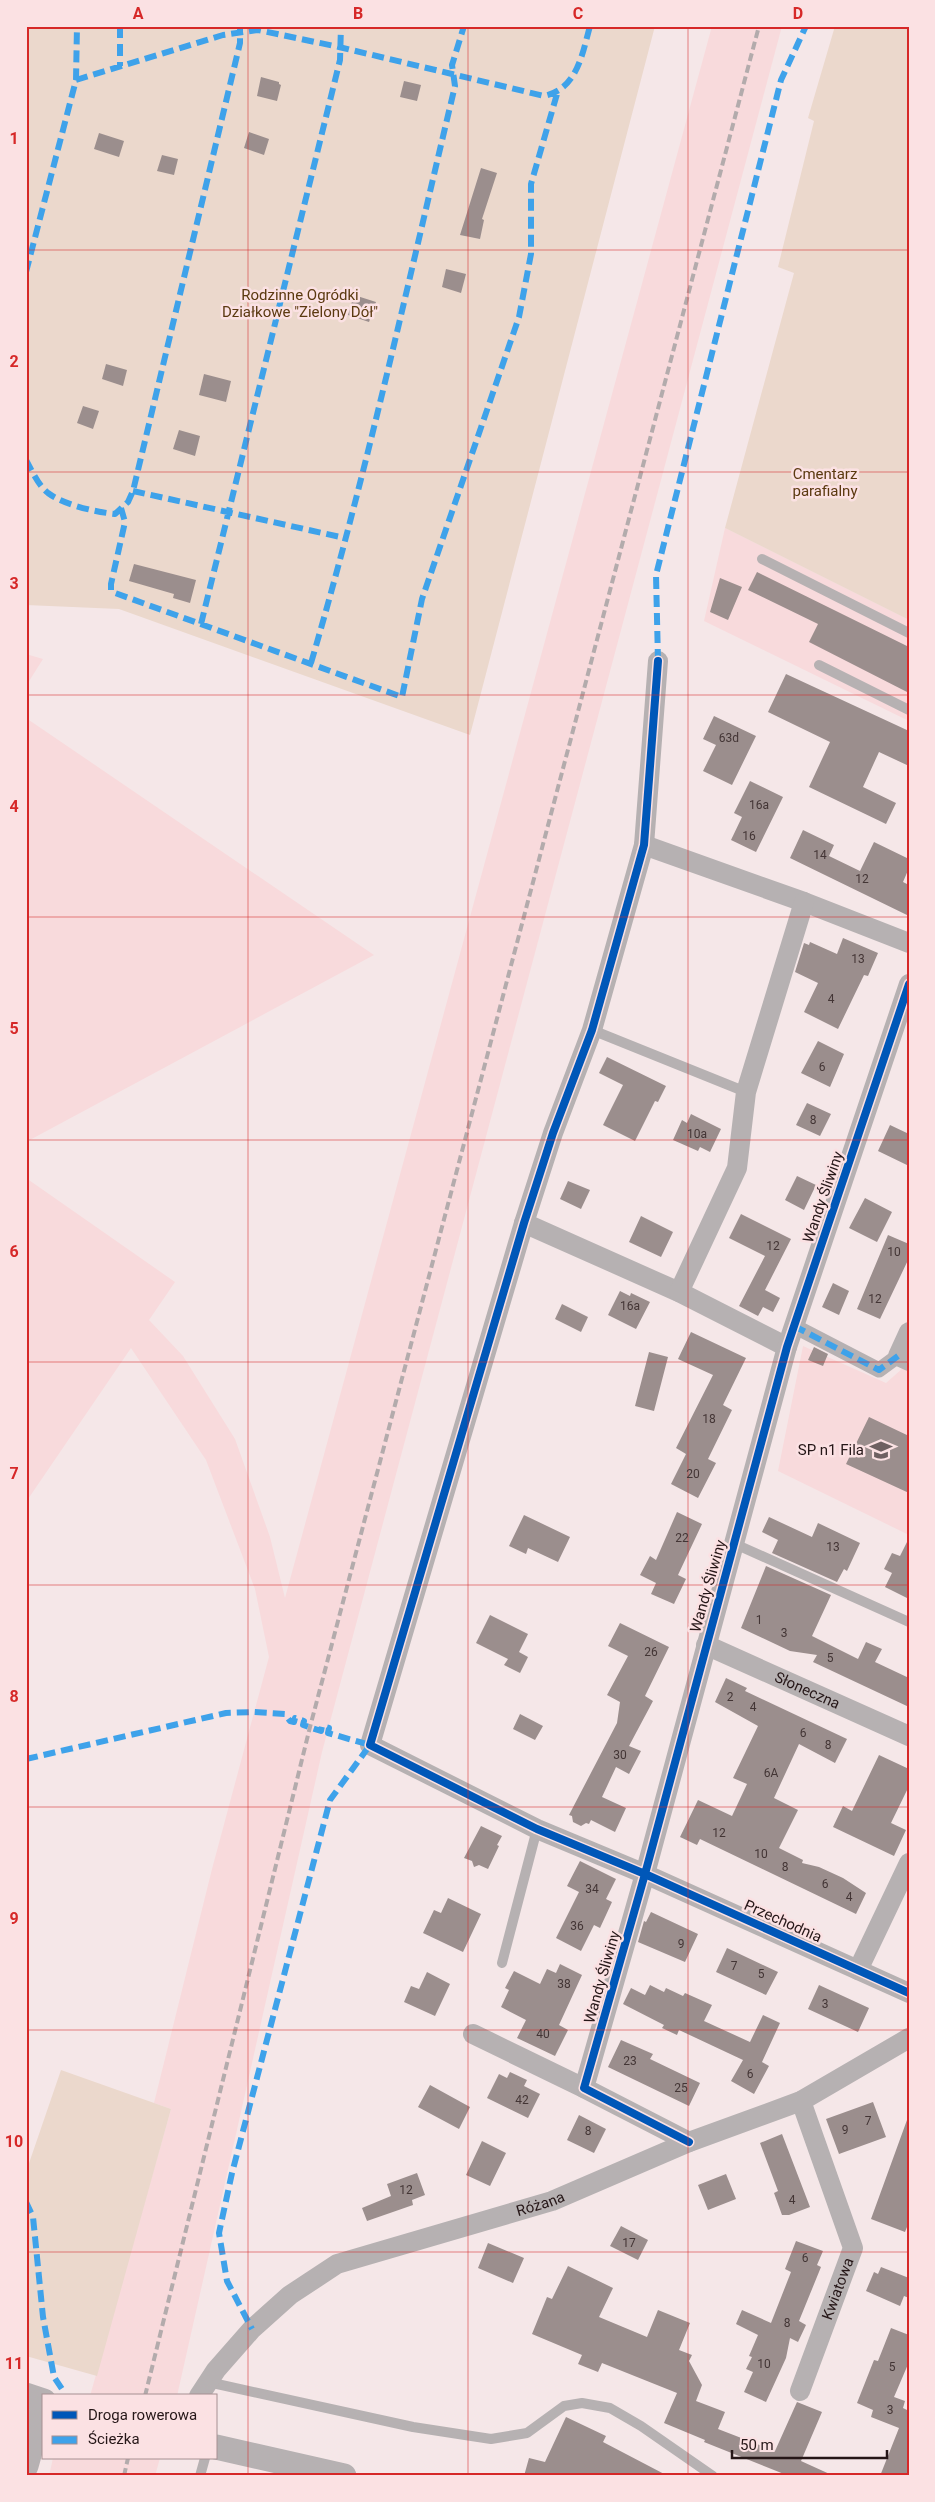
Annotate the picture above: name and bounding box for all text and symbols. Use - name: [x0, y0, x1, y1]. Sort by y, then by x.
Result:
- text: A: [133, 4, 144, 23]
- text: B: [353, 4, 363, 23]
- text: C: [573, 4, 583, 23]
- text: D: [793, 4, 803, 23]
- text: 1: [9, 129, 19, 148]
- park label: Rodzinne Ogródki Działkowe "Zielony Dół": [222, 286, 378, 321]
- text: 2: [9, 352, 19, 371]
- park label: Cmentarz parafialny: [792, 465, 858, 500]
- text: 3: [9, 574, 19, 593]
- house number: 63d: [719, 731, 739, 745]
- text: 4: [9, 797, 19, 816]
- house number: 16a: [749, 798, 769, 812]
- house number: 16: [742, 829, 756, 843]
- house number: 14: [813, 848, 827, 862]
- house number: 12: [855, 872, 869, 886]
- house number: 13: [851, 952, 865, 966]
- house number: 4: [828, 992, 835, 1006]
- text: 5: [9, 1019, 19, 1038]
- house number: 6: [819, 1060, 826, 1074]
- house number: 8: [810, 1113, 817, 1127]
- house number: 10a: [687, 1127, 707, 1141]
- street label: Wandy Śliwiny: [799, 1149, 847, 1245]
- house number: 12: [766, 1239, 780, 1253]
- text: 6: [9, 1242, 19, 1261]
- house number: 10: [887, 1245, 901, 1259]
- house number: 12: [868, 1292, 882, 1306]
- house number: 16a: [620, 1299, 640, 1313]
- house number: 18: [702, 1412, 716, 1426]
- school or university icon: SP n1 Fila: [868, 1437, 894, 1463]
- place label: SP n1 Fila: [798, 1441, 864, 1459]
- text: 7: [9, 1464, 19, 1483]
- house number: 20: [686, 1467, 700, 1481]
- house number: 22: [675, 1531, 689, 1545]
- street label: Wandy Śliwiny: [686, 1538, 730, 1634]
- house number: 13: [826, 1540, 840, 1554]
- house number: 1: [756, 1613, 762, 1627]
- house number: 3: [781, 1626, 787, 1640]
- house number: 26: [644, 1645, 658, 1659]
- house number: 5: [827, 1651, 834, 1665]
- street label: Słoneczna: [772, 1668, 843, 1713]
- text: 8: [9, 1687, 19, 1706]
- house number: 2: [727, 1690, 734, 1704]
- house number: 4: [750, 1700, 757, 1714]
- house number: 6: [800, 1726, 807, 1740]
- house number: 8: [825, 1738, 832, 1752]
- house number: 30: [613, 1748, 627, 1762]
- house number: 6A: [764, 1766, 778, 1780]
- house number: 12: [712, 1826, 726, 1840]
- house number: 10: [754, 1847, 768, 1861]
- house number: 8: [782, 1860, 789, 1874]
- house number: 6: [822, 1877, 829, 1891]
- house number: 34: [585, 1882, 599, 1896]
- house number: 4: [846, 1890, 853, 1904]
- street label: Przechodnia: [741, 1896, 825, 1946]
- text: 9: [9, 1909, 19, 1928]
- house number: 36: [570, 1919, 584, 1933]
- street label: Wandy Śliwiny: [580, 1929, 624, 2025]
- house number: 9: [678, 1937, 684, 1951]
- house number: 7: [731, 1959, 738, 1973]
- house number: 5: [758, 1967, 765, 1981]
- house number: 38: [557, 1977, 571, 1991]
- house number: 3: [822, 1997, 828, 2011]
- house number: 40: [536, 2027, 550, 2041]
- house number: 23: [623, 2054, 637, 2068]
- house number: 6: [747, 2067, 754, 2081]
- house number: 25: [674, 2081, 688, 2095]
- house number: 42: [515, 2093, 529, 2107]
- house number: 7: [865, 2114, 872, 2128]
- house number: 9: [842, 2123, 848, 2137]
- house number: 8: [585, 2124, 592, 2138]
- text: 10: [5, 2132, 23, 2151]
- house number: 12: [399, 2183, 413, 2197]
- street label: Różana: [514, 2188, 567, 2220]
- house number: 4: [789, 2193, 796, 2207]
- house number: 17: [622, 2236, 636, 2250]
- house number: 6: [802, 2251, 809, 2265]
- street label: Kwiatowa: [818, 2255, 858, 2322]
- house number: 8: [784, 2316, 791, 2330]
- text: 11: [5, 2354, 23, 2373]
- house number: 10: [757, 2357, 771, 2371]
- house number: 5: [889, 2360, 896, 2374]
- legend: [42, 2394, 218, 2460]
- house number: 3: [887, 2403, 893, 2417]
- text: Droga rowerowa: [88, 2406, 197, 2424]
- scale bar: [732, 2427, 888, 2459]
- text: Ścieżka: [88, 2430, 140, 2448]
- text: 50 m: [740, 2436, 774, 2454]

